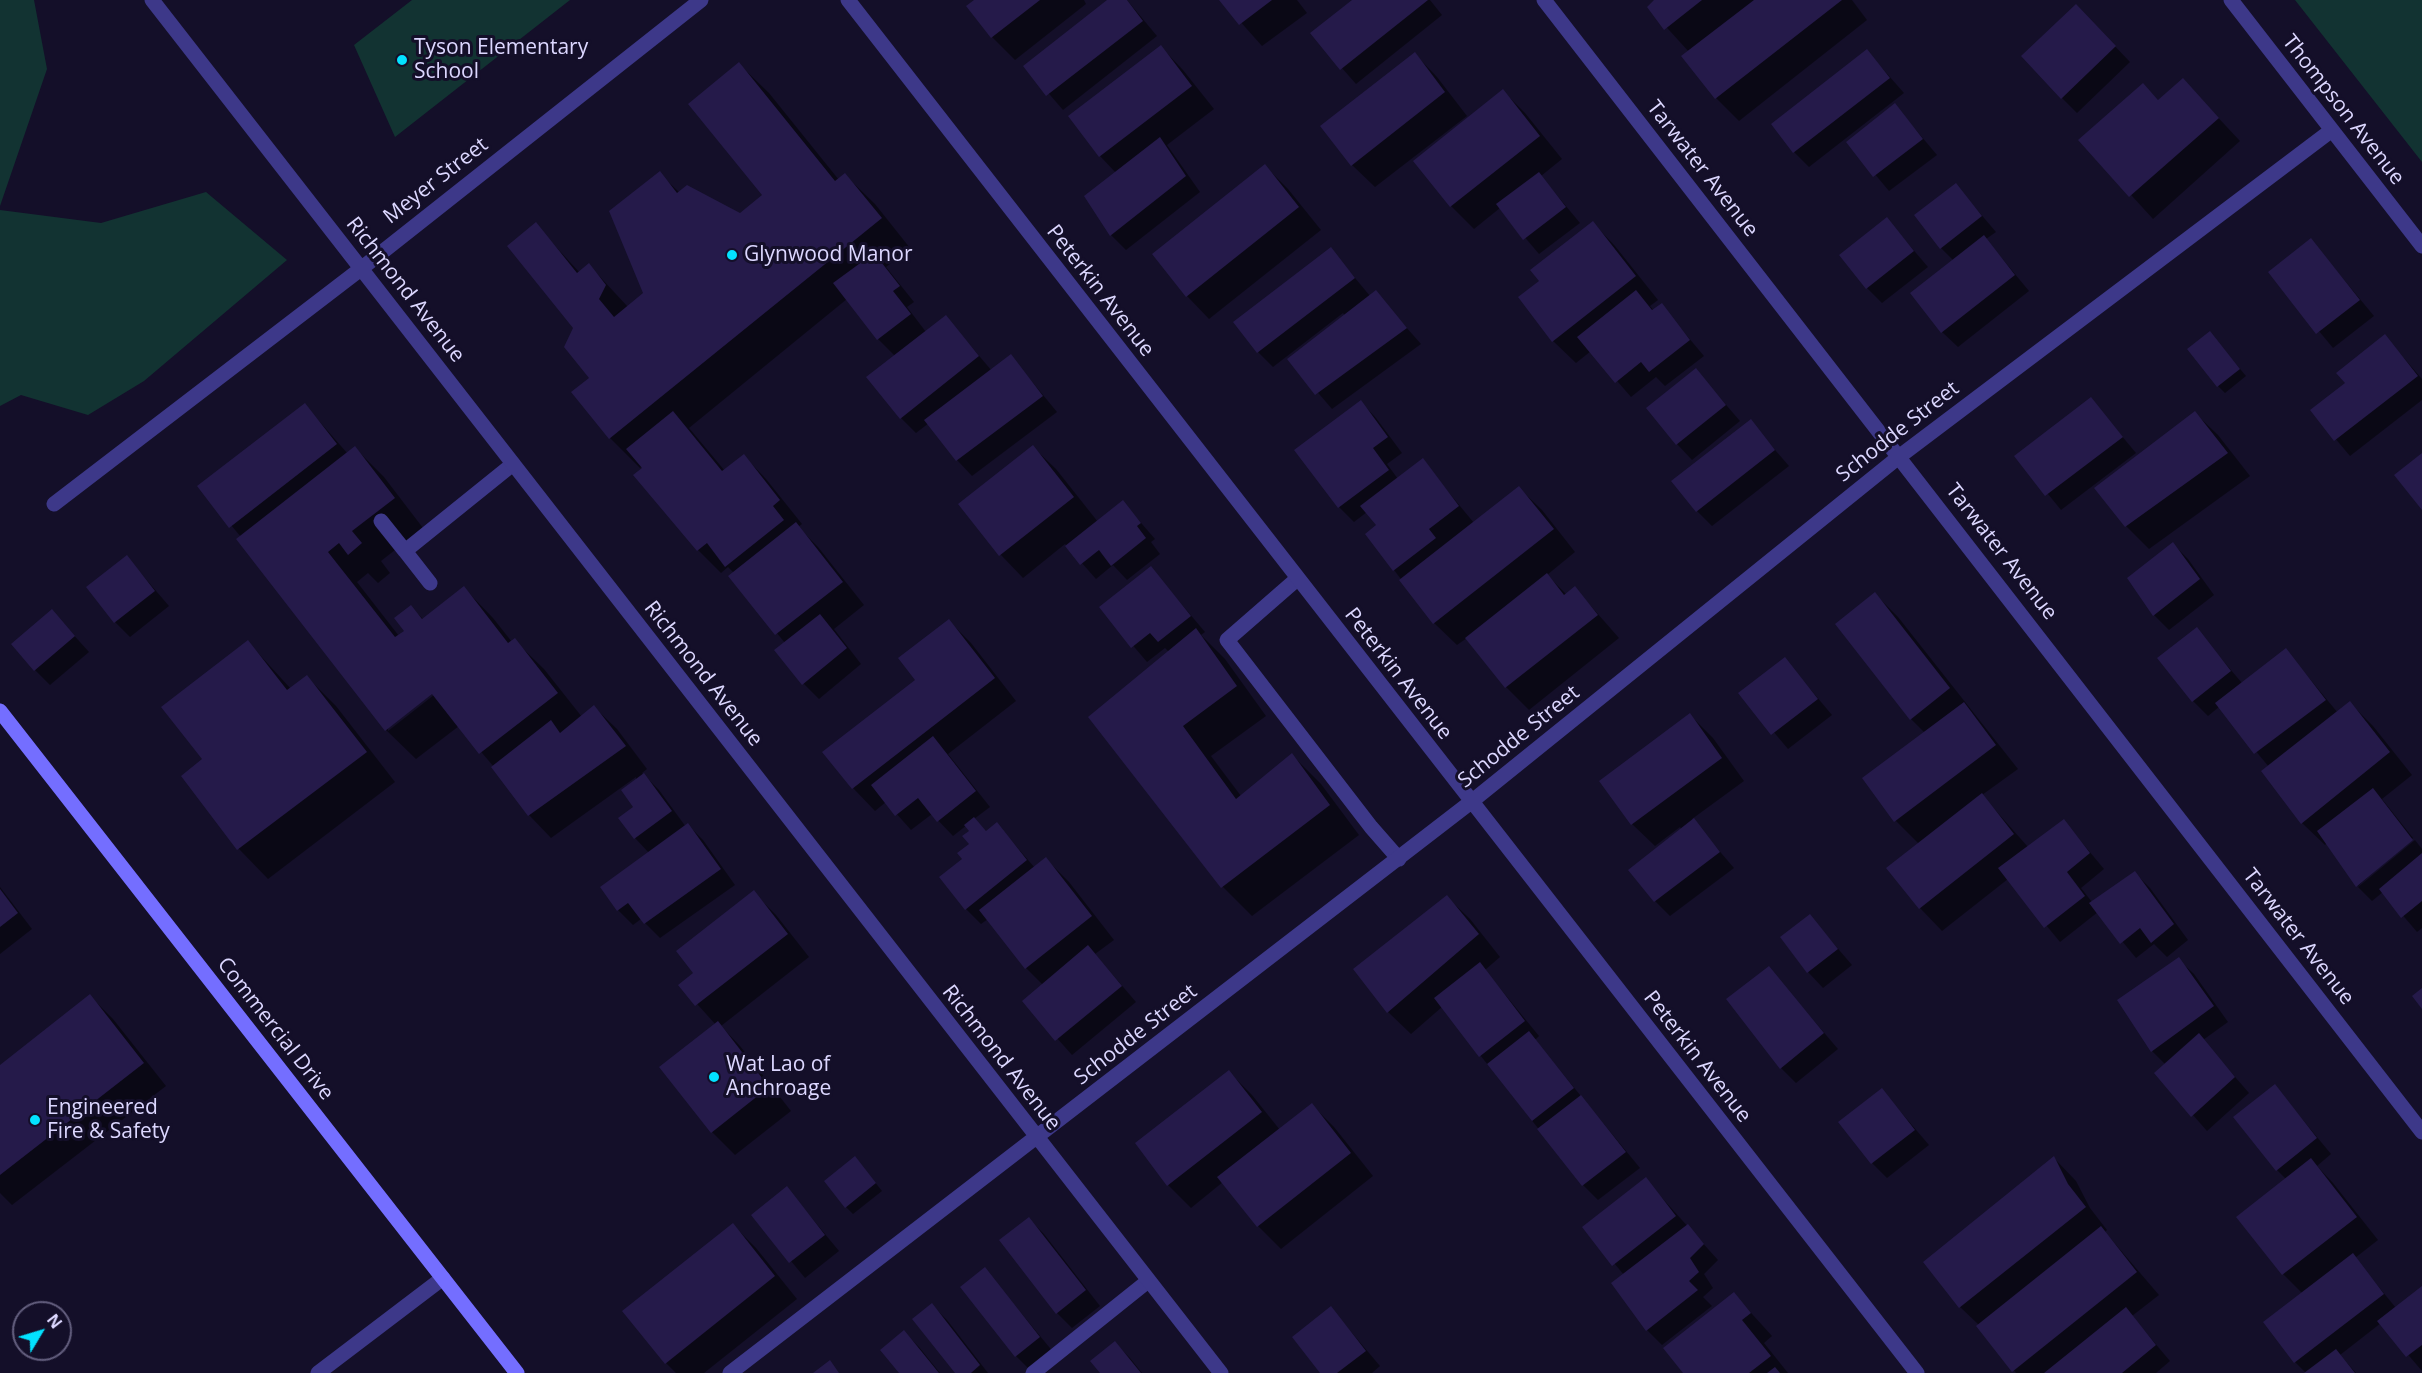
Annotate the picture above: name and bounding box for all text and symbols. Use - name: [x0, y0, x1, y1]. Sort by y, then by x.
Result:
- street label: Thompson Avenue: [2277, 30, 2409, 190]
- place label: Tyson Elementary School: [414, 35, 588, 85]
- marker: Tyson Elementary School: [395, 53, 409, 67]
- street label: Tarwater Avenue: [1641, 96, 1763, 242]
- street label: Meyer Street: [379, 132, 493, 230]
- street label: Richmond Avenue: [340, 212, 470, 368]
- street label: Peterkin Avenue: [1041, 220, 1159, 362]
- place label: Glynwood Manor: [744, 242, 912, 268]
- marker: Glynwood Manor: [725, 248, 739, 262]
- street label: Schodde Street: [1832, 376, 1964, 488]
- street label: Tarwater Avenue: [1940, 479, 2062, 625]
- street label: Richmond Avenue: [638, 596, 768, 752]
- street label: Peterkin Avenue: [1339, 603, 1457, 745]
- street label: Schodde Street: [1453, 680, 1585, 794]
- street label: Tarwater Avenue: [2237, 864, 2359, 1010]
- street label: Commercial Drive: [211, 953, 339, 1105]
- street label: Schodde Street: [1070, 979, 1202, 1091]
- street label: Richmond Avenue: [936, 980, 1066, 1136]
- street label: Peterkin Avenue: [1638, 986, 1756, 1128]
- place label: Wat Lao of Anchroage: [726, 1052, 831, 1102]
- marker: Wat Lao of Anchroage: [707, 1070, 721, 1084]
- place label: Engineered Fire & Safety: [47, 1095, 170, 1145]
- marker: Engineered Fire & Safety: [28, 1113, 42, 1127]
- north arrow: [12, 1301, 72, 1361]
- text: N: [42, 1309, 67, 1333]

